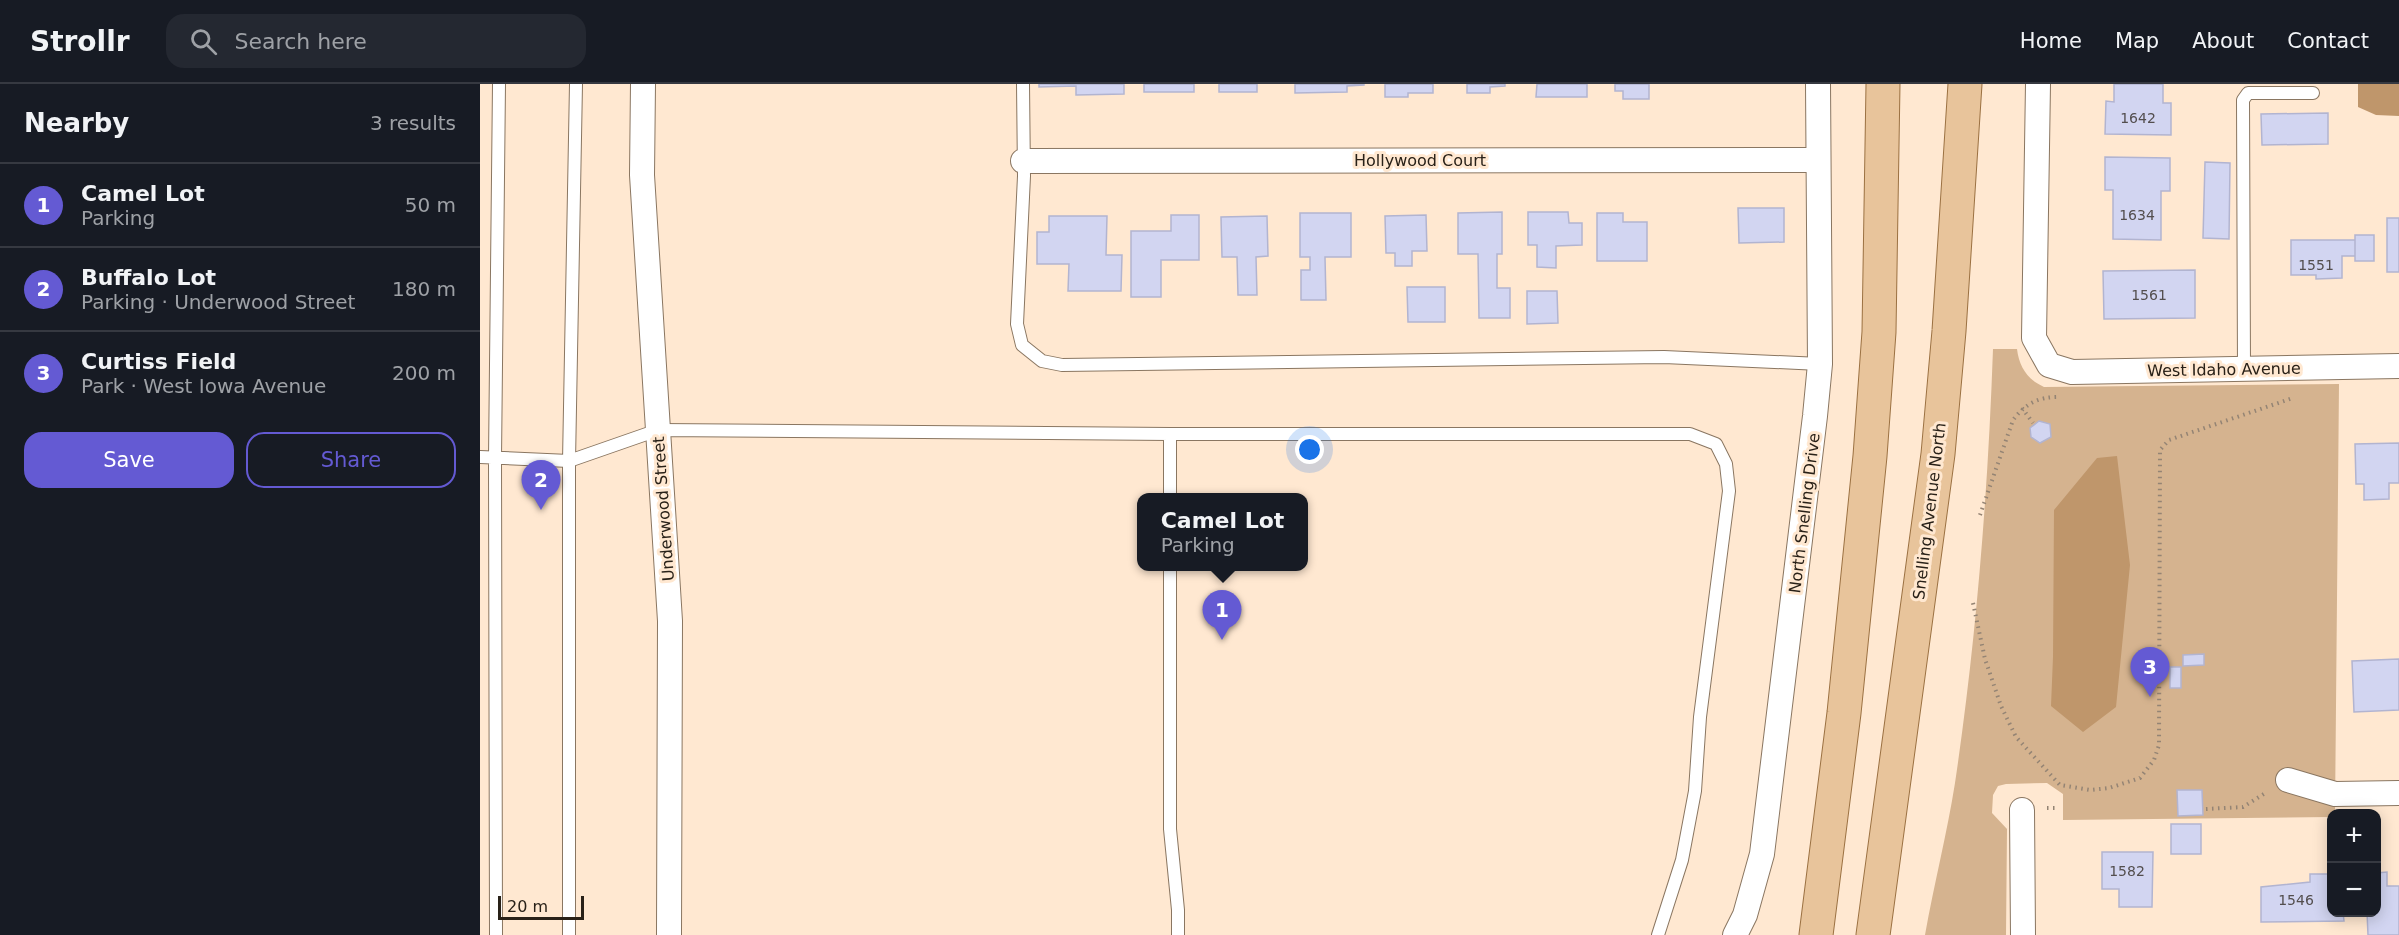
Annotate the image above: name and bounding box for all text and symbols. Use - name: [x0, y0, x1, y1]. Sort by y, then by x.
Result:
- search box: [166, 14, 586, 68]
- text: Strollr: [30, 25, 130, 58]
- icon: search: [187, 25, 220, 58]
- text: Search here: [235, 29, 367, 54]
- text: Home: [2020, 29, 2082, 53]
- text: Map: [2115, 29, 2159, 53]
- text: About: [2192, 29, 2254, 53]
- text: Contact: [2287, 29, 2369, 53]
- text: Nearby: [24, 108, 129, 138]
- house number: 1642: [2120, 110, 2156, 126]
- text: 3 results: [370, 111, 456, 135]
- street label: Hollywood Court: [1354, 151, 1486, 170]
- text: Camel Lot: [81, 181, 205, 206]
- text: 1: [37, 193, 50, 217]
- text: 50 m: [405, 193, 456, 217]
- text: Parking: [81, 206, 155, 230]
- house number: 1634: [2119, 207, 2155, 223]
- house number: 1551: [2298, 257, 2334, 273]
- text: Buffalo Lot: [81, 265, 216, 290]
- text: 2: [37, 277, 50, 301]
- text: 180 m: [392, 277, 456, 301]
- house number: 1561: [2131, 287, 2167, 303]
- text: Parking · Underwood Street: [81, 290, 355, 314]
- text: Curtiss Field: [81, 349, 236, 374]
- street label: West Idaho Avenue: [2147, 359, 2301, 380]
- text: 3: [37, 361, 50, 385]
- text: 200 m: [392, 361, 456, 385]
- text: Park · West Iowa Avenue: [81, 374, 326, 398]
- street label: Snelling Avenue North: [1909, 421, 1950, 601]
- button: Save: [24, 432, 234, 488]
- button: Share: [246, 432, 456, 488]
- street label: North Snelling Drive: [1785, 432, 1824, 594]
- your location: [1295, 435, 1324, 464]
- street label: Underwood Street: [649, 436, 678, 582]
- pin: 2: [522, 460, 560, 510]
- popup: [1137, 493, 1308, 571]
- text: Camel Lot: [1161, 508, 1284, 533]
- text: Parking: [1161, 533, 1235, 557]
- pin: 1: [1202, 590, 1242, 640]
- pin: 3: [2130, 648, 2170, 697]
- map controls: [2327, 809, 2381, 917]
- button: +: [2327, 809, 2381, 863]
- house number: 1582: [2109, 863, 2145, 879]
- button: −: [2327, 863, 2381, 917]
- house number: 1546: [2278, 892, 2314, 908]
- scale bar: [498, 893, 584, 920]
- text: 20 m: [507, 897, 548, 916]

